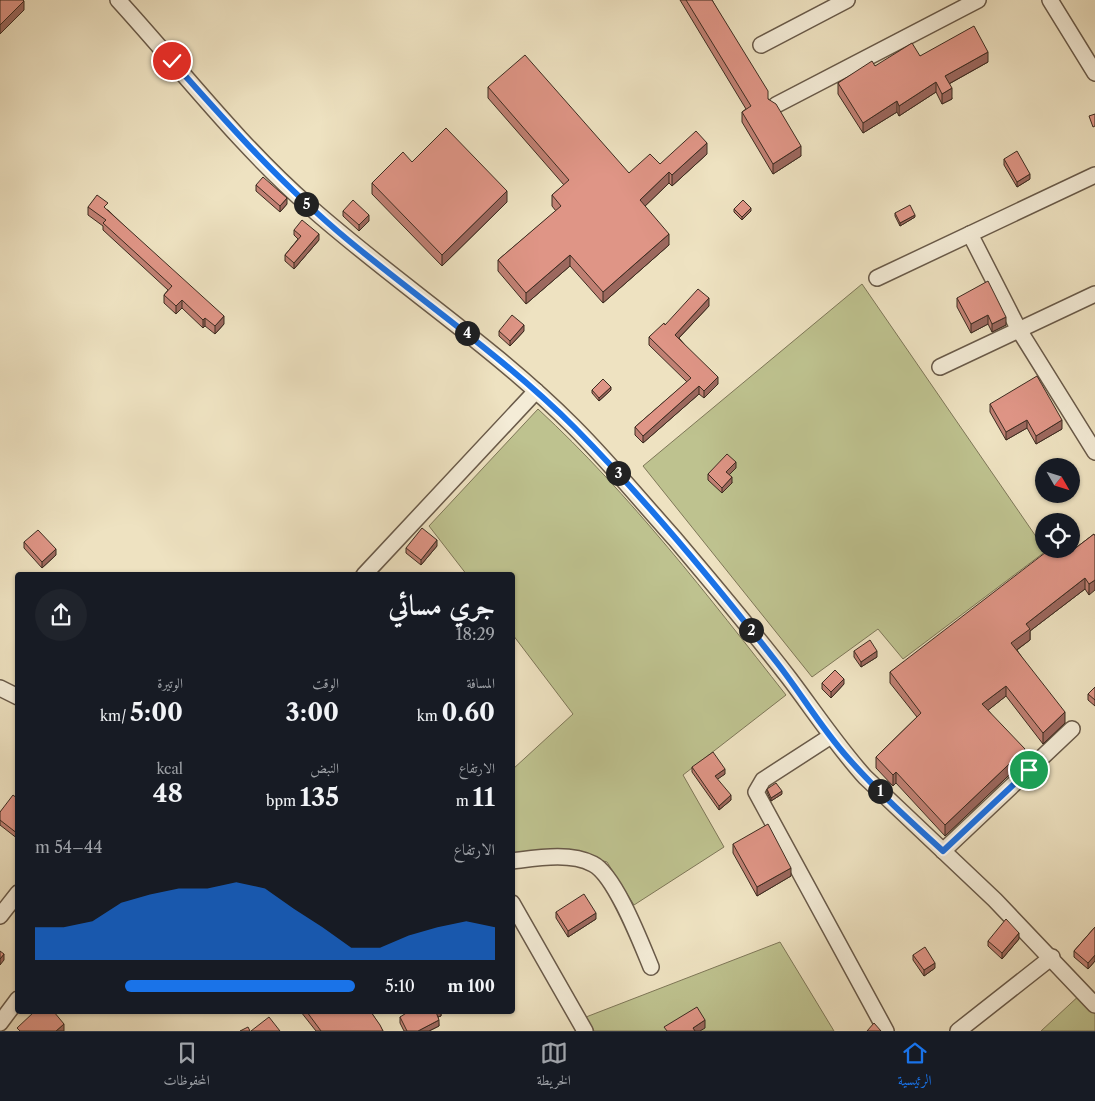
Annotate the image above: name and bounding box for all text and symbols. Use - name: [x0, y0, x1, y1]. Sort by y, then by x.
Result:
- pin: [151, 40, 193, 82]
- icon: check: [158, 47, 186, 75]
- pin: 5: [294, 192, 318, 216]
- text: 5: [303, 195, 310, 213]
- pin: 4: [454, 320, 480, 346]
- text: 4: [463, 324, 472, 342]
- north arrow: [1035, 458, 1080, 502]
- map controls: [1035, 458, 1080, 558]
- pin: 3: [606, 460, 630, 486]
- text: 3: [615, 464, 622, 482]
- button: locate: [1035, 513, 1080, 558]
- text: جري مسائي: [388, 588, 495, 622]
- button: share: [35, 589, 87, 641]
- pin: 2: [738, 618, 764, 642]
- text: 2: [747, 621, 756, 639]
- text: 18:29: [456, 624, 495, 644]
- text: الوتيرة: [157, 674, 183, 692]
- text: الوقت: [312, 674, 339, 692]
- text: المسافة: [466, 674, 495, 692]
- text: 5:00: [130, 697, 183, 728]
- text: 3:00: [286, 697, 339, 728]
- text: 0.60: [442, 697, 495, 728]
- text: /km: [100, 707, 130, 725]
- text: km: [417, 707, 442, 725]
- pin: [1008, 749, 1050, 791]
- icon: arrive: [1015, 756, 1043, 784]
- text: النبض: [310, 759, 339, 777]
- text: الارتفاع: [459, 759, 495, 777]
- text: kcal: [157, 760, 183, 778]
- text: 48: [153, 778, 183, 809]
- pin: 1: [868, 778, 892, 804]
- text: 135: [300, 782, 339, 813]
- text: 11: [472, 782, 495, 813]
- text: 1: [877, 782, 884, 800]
- text: bpm: [266, 792, 300, 810]
- text: m: [456, 792, 472, 810]
- text: 44–54 m: [35, 837, 103, 857]
- text: الارتفاع: [453, 839, 495, 859]
- text: 5:10: [385, 976, 415, 996]
- text: 100 m: [448, 976, 495, 996]
- tab: المحفوظات: [164, 1039, 210, 1094]
- tab: الخريطة: [537, 1039, 571, 1094]
- tab: الرئيسية: [898, 1039, 931, 1094]

